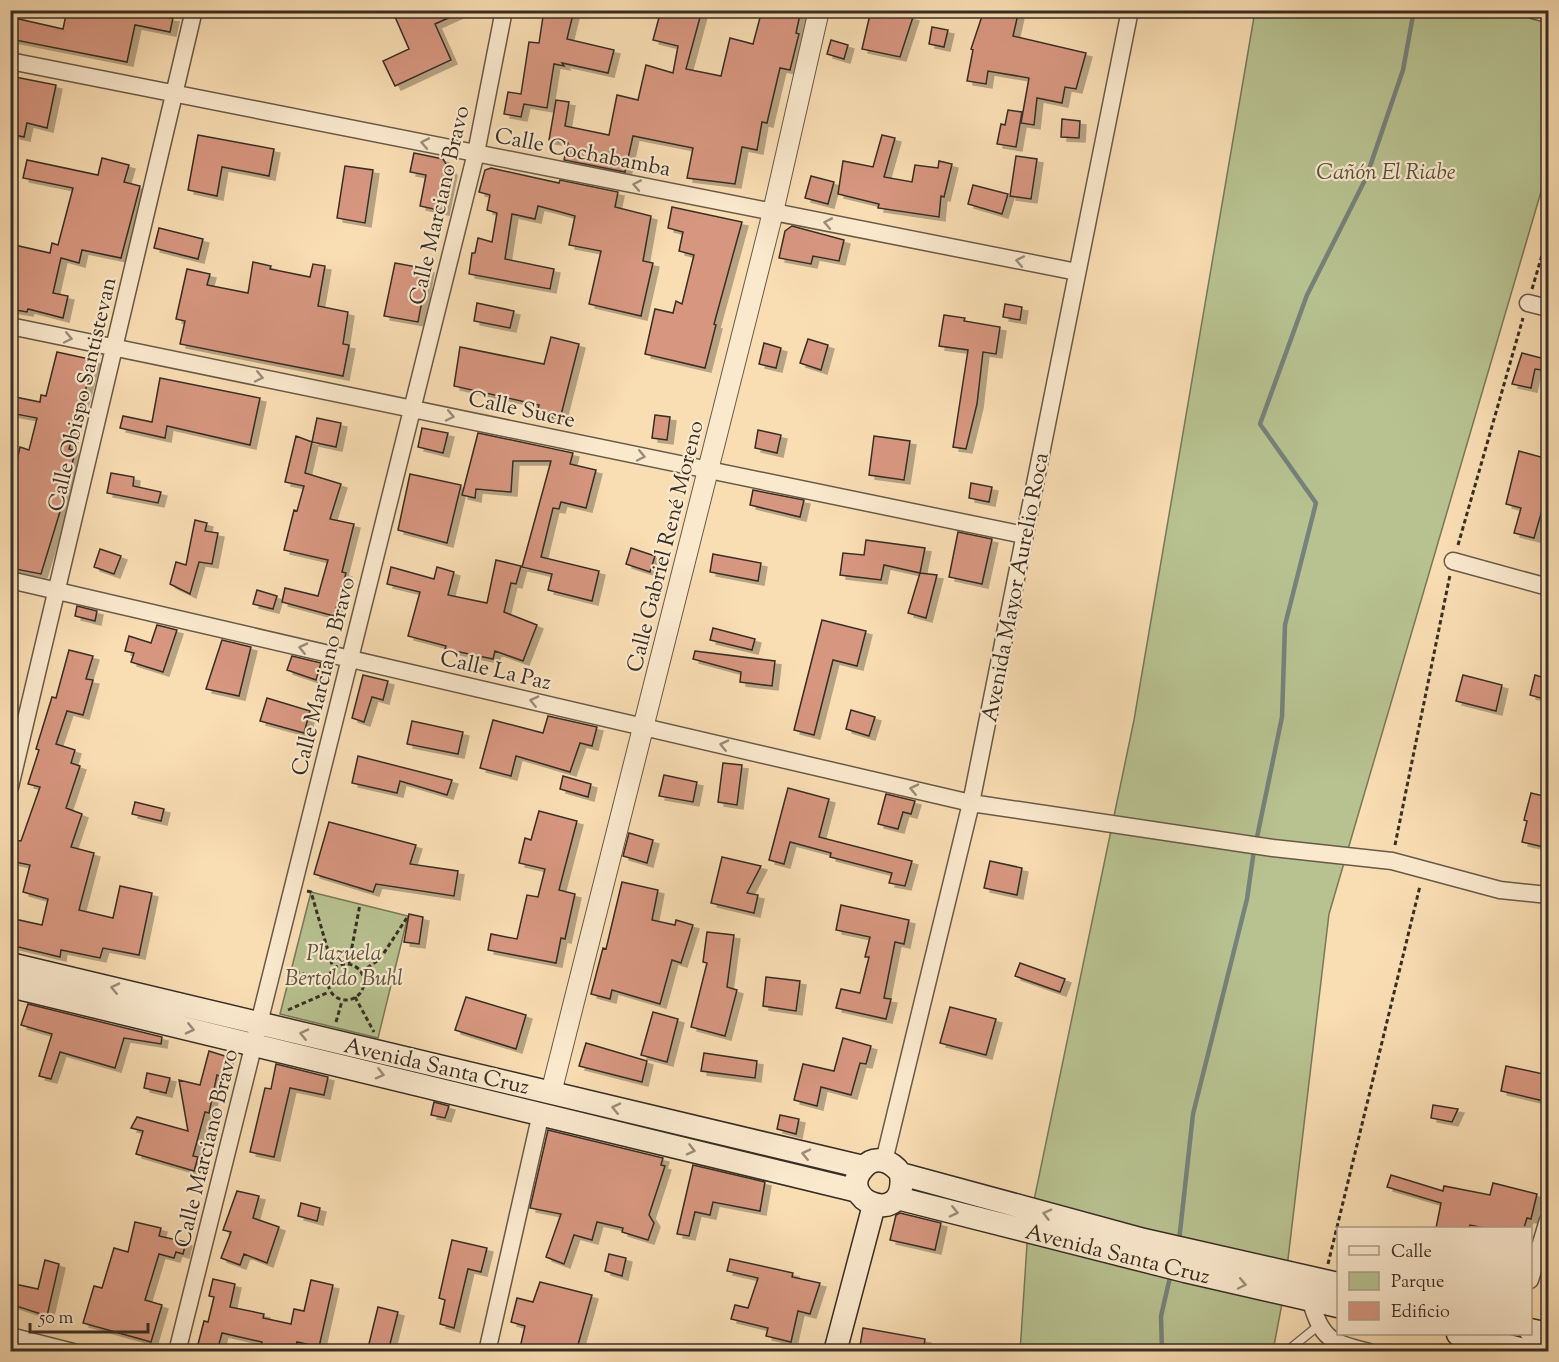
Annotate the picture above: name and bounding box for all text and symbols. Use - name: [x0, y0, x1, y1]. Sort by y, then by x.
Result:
- street label: Calle Marciano Bravo: [402, 103, 479, 308]
- street label: Calle Cochabamba: [492, 121, 673, 187]
- one-way arrow: [421, 137, 431, 150]
- park label: Cañón El Riabe: [1316, 158, 1456, 190]
- one-way arrow: [632, 179, 642, 192]
- one-way arrow: [824, 217, 834, 230]
- one-way arrow: [1015, 255, 1025, 268]
- street label: Calle Obispo Santistevan: [41, 274, 126, 515]
- one-way arrow: [63, 330, 73, 343]
- one-way arrow: [253, 370, 263, 383]
- street label: Calle Sucre: [465, 384, 578, 438]
- one-way arrow: [444, 409, 454, 422]
- street label: Calle Gabriel René Moreno: [620, 418, 714, 676]
- one-way arrow: [635, 449, 645, 462]
- street label: Avenida Mayor Aurelio Roca: [975, 450, 1059, 725]
- street label: Calle Marciano Bravo: [285, 574, 365, 779]
- one-way arrow: [298, 642, 308, 655]
- street label: Calle La Paz: [437, 644, 554, 700]
- one-way arrow: [529, 696, 539, 709]
- one-way arrow: [719, 740, 729, 753]
- one-way arrow: [909, 784, 919, 797]
- park label: Plazuela Bertoldo Buhl: [285, 939, 403, 996]
- one-way arrow: [110, 983, 120, 996]
- one-way arrow: [185, 1021, 195, 1034]
- one-way arrow: [299, 1028, 309, 1041]
- street label: Avenida Santa Cruz: [341, 1031, 532, 1105]
- street label: Calle Marciano Bravo: [168, 1046, 248, 1251]
- one-way arrow: [374, 1067, 384, 1080]
- one-way arrow: [612, 1103, 622, 1116]
- one-way arrow: [686, 1142, 696, 1155]
- one-way arrow: [801, 1148, 811, 1161]
- one-way arrow: [949, 1204, 959, 1217]
- one-way arrow: [1042, 1209, 1053, 1221]
- street label: Avenida Santa Cruz: [1022, 1217, 1213, 1294]
- legend: [1337, 1227, 1532, 1335]
- text: Calle: [1391, 1240, 1432, 1266]
- text: Parque: [1391, 1270, 1444, 1296]
- one-way arrow: [1237, 1276, 1247, 1289]
- scale bar: [30, 1296, 148, 1334]
- text: Edificio: [1391, 1300, 1450, 1326]
- text: 50 m: [38, 1306, 74, 1332]

